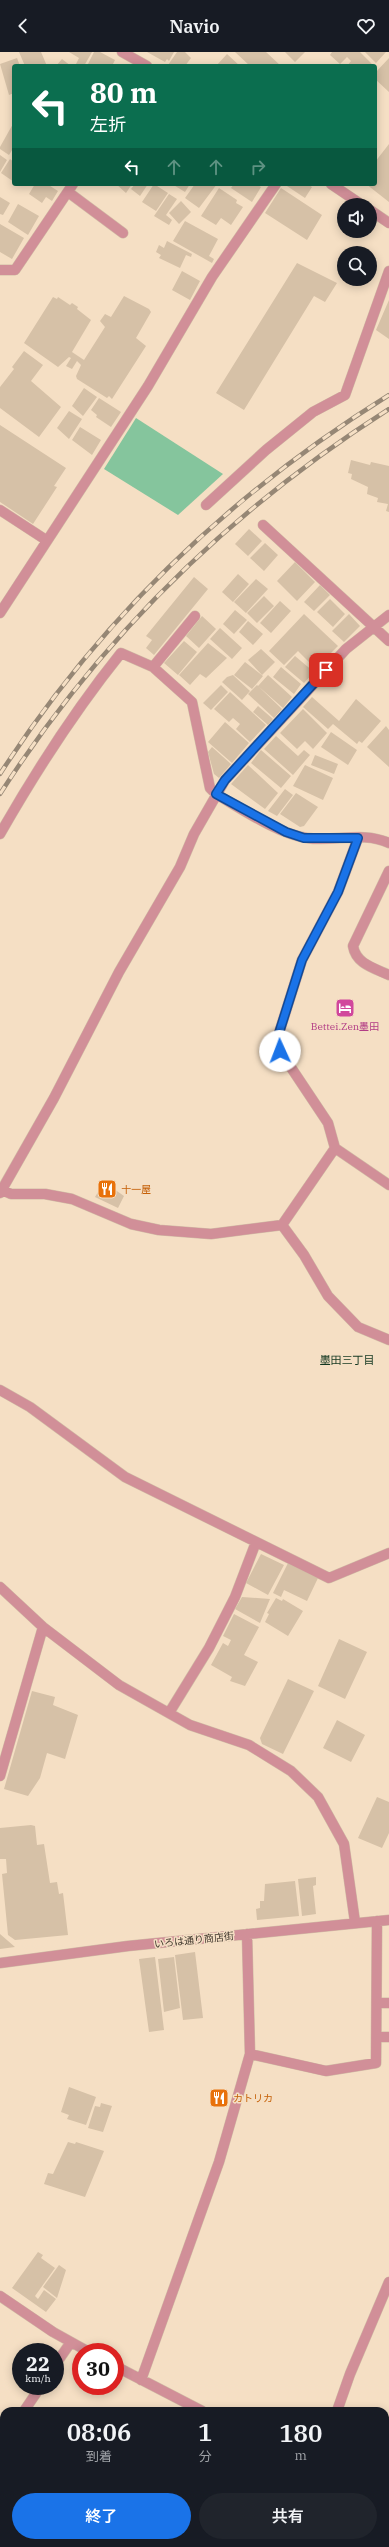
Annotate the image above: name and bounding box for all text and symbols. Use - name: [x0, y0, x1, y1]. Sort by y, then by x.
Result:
- icon: back: [12, 15, 34, 37]
- text: Navio: [169, 15, 220, 38]
- icon: heart: [355, 15, 377, 37]
- text: 80 m: [90, 74, 157, 111]
- icon: left: [24, 80, 76, 132]
- text: 左折: [90, 113, 126, 136]
- icon: left: [121, 156, 143, 178]
- icon: ahead: [163, 156, 185, 178]
- icon: ahead: [205, 156, 227, 178]
- icon: right: [247, 156, 269, 178]
- map controls: [337, 198, 377, 286]
- button: sound: [337, 198, 377, 238]
- button: search: [337, 246, 377, 286]
- pin: [309, 653, 343, 687]
- icon: arrive: [315, 659, 337, 681]
- hotel icon: Bettei.Zen墨田: [334, 997, 356, 1019]
- place label: Bettei.Zen墨田: [311, 1020, 379, 1033]
- position arrow: [259, 1030, 301, 1072]
- restaurant icon: 十一屋: [96, 1178, 118, 1200]
- place label: 十一屋: [121, 1183, 151, 1196]
- district label: 墨田三丁目: [320, 1353, 375, 1367]
- street label: いろは通り商店街: [154, 1929, 234, 1951]
- restaurant icon: カトリカ: [208, 2087, 230, 2109]
- place label: カトリカ: [233, 2092, 273, 2105]
- speed limit sign: 30: [72, 2343, 124, 2395]
- text: 22: [26, 2350, 50, 2377]
- text: km/h: [25, 2372, 51, 2385]
- text: 08:06: [67, 2416, 131, 2448]
- text: 1: [198, 2416, 212, 2448]
- text: 180: [279, 2417, 322, 2449]
- text: m: [295, 2447, 307, 2464]
- text: 到着: [86, 2448, 112, 2465]
- text: 分: [199, 2448, 212, 2465]
- button: 終了: [12, 2493, 191, 2539]
- button: 共有: [199, 2493, 377, 2539]

